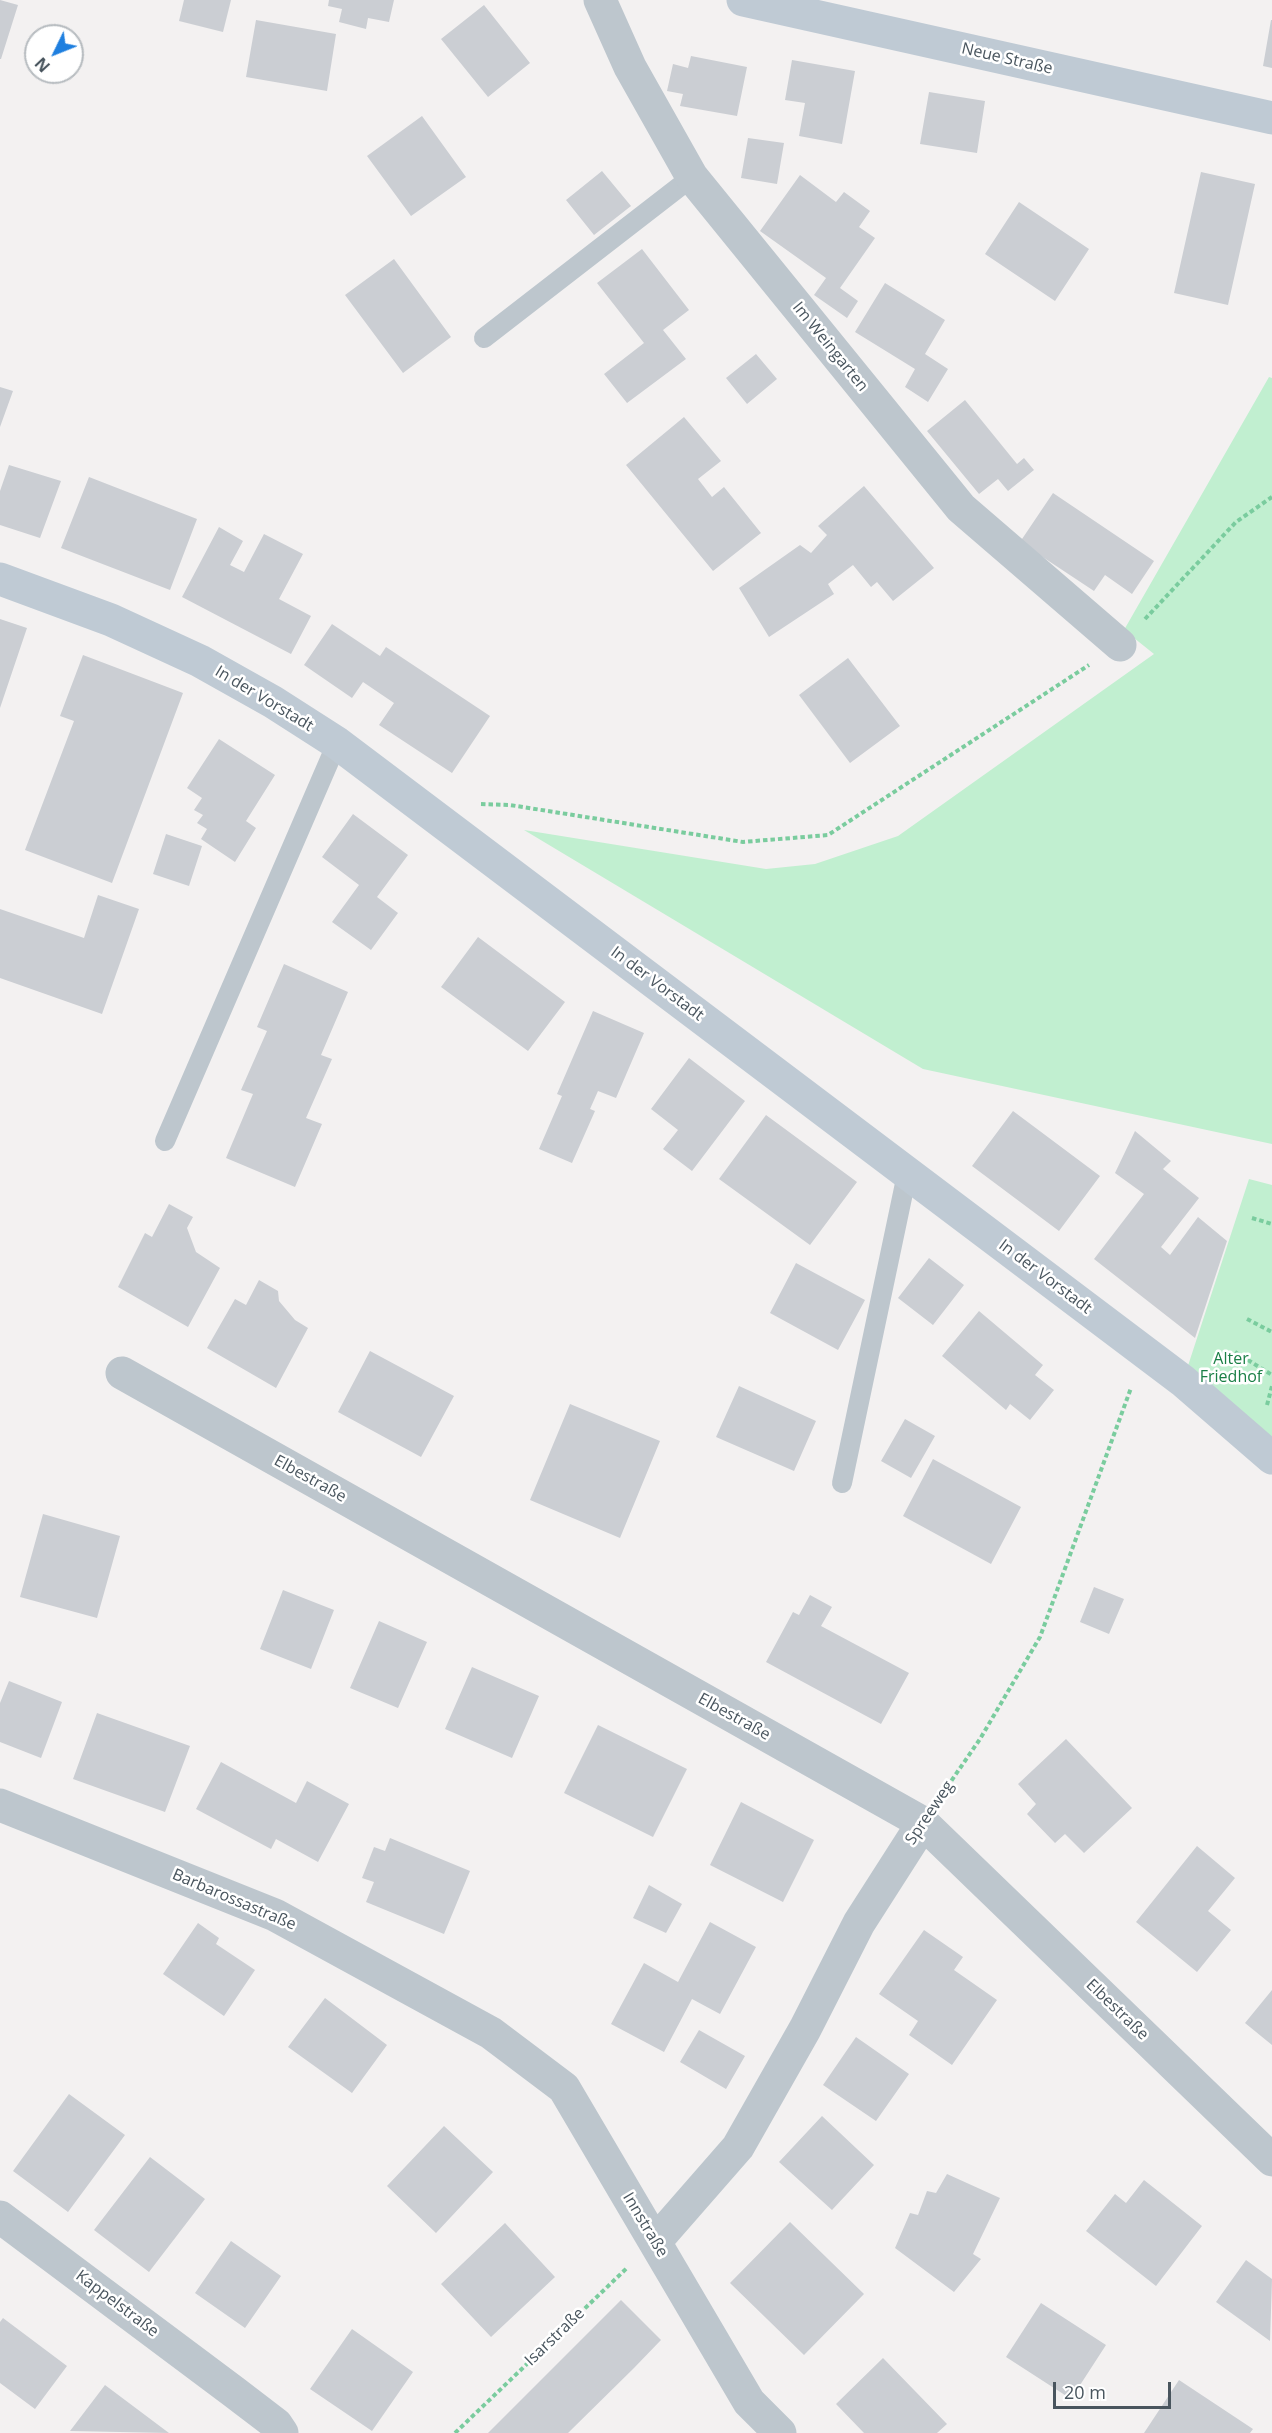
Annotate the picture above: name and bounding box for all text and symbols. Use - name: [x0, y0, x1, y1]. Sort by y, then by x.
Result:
- north arrow: [24, 24, 84, 84]
- street label: Neue Straße: [960, 39, 1054, 79]
- text: N: [30, 53, 55, 77]
- street label: Im Weingarten: [788, 298, 872, 396]
- street label: In der Vorstadt: [211, 662, 317, 736]
- street label: In der Vorstadt: [607, 943, 707, 1025]
- street label: In der Vorstadt: [995, 1236, 1095, 1318]
- park label: Alter Friedhof: [1200, 1349, 1262, 1387]
- street label: Elbestraße: [271, 1451, 349, 1507]
- street label: Elbestraße: [695, 1689, 773, 1745]
- street label: Spreeweg: [902, 1777, 958, 1849]
- street label: Barbarossastraße: [169, 1865, 299, 1935]
- street label: Elbestraße: [1082, 1976, 1152, 2044]
- street label: Innstraße: [618, 2189, 672, 2261]
- street label: Kappelstraße: [72, 2267, 162, 2341]
- street label: Isarstraße: [521, 2304, 589, 2370]
- scale bar: [1056, 2370, 1174, 2408]
- text: 20 m: [1064, 2380, 1106, 2404]

